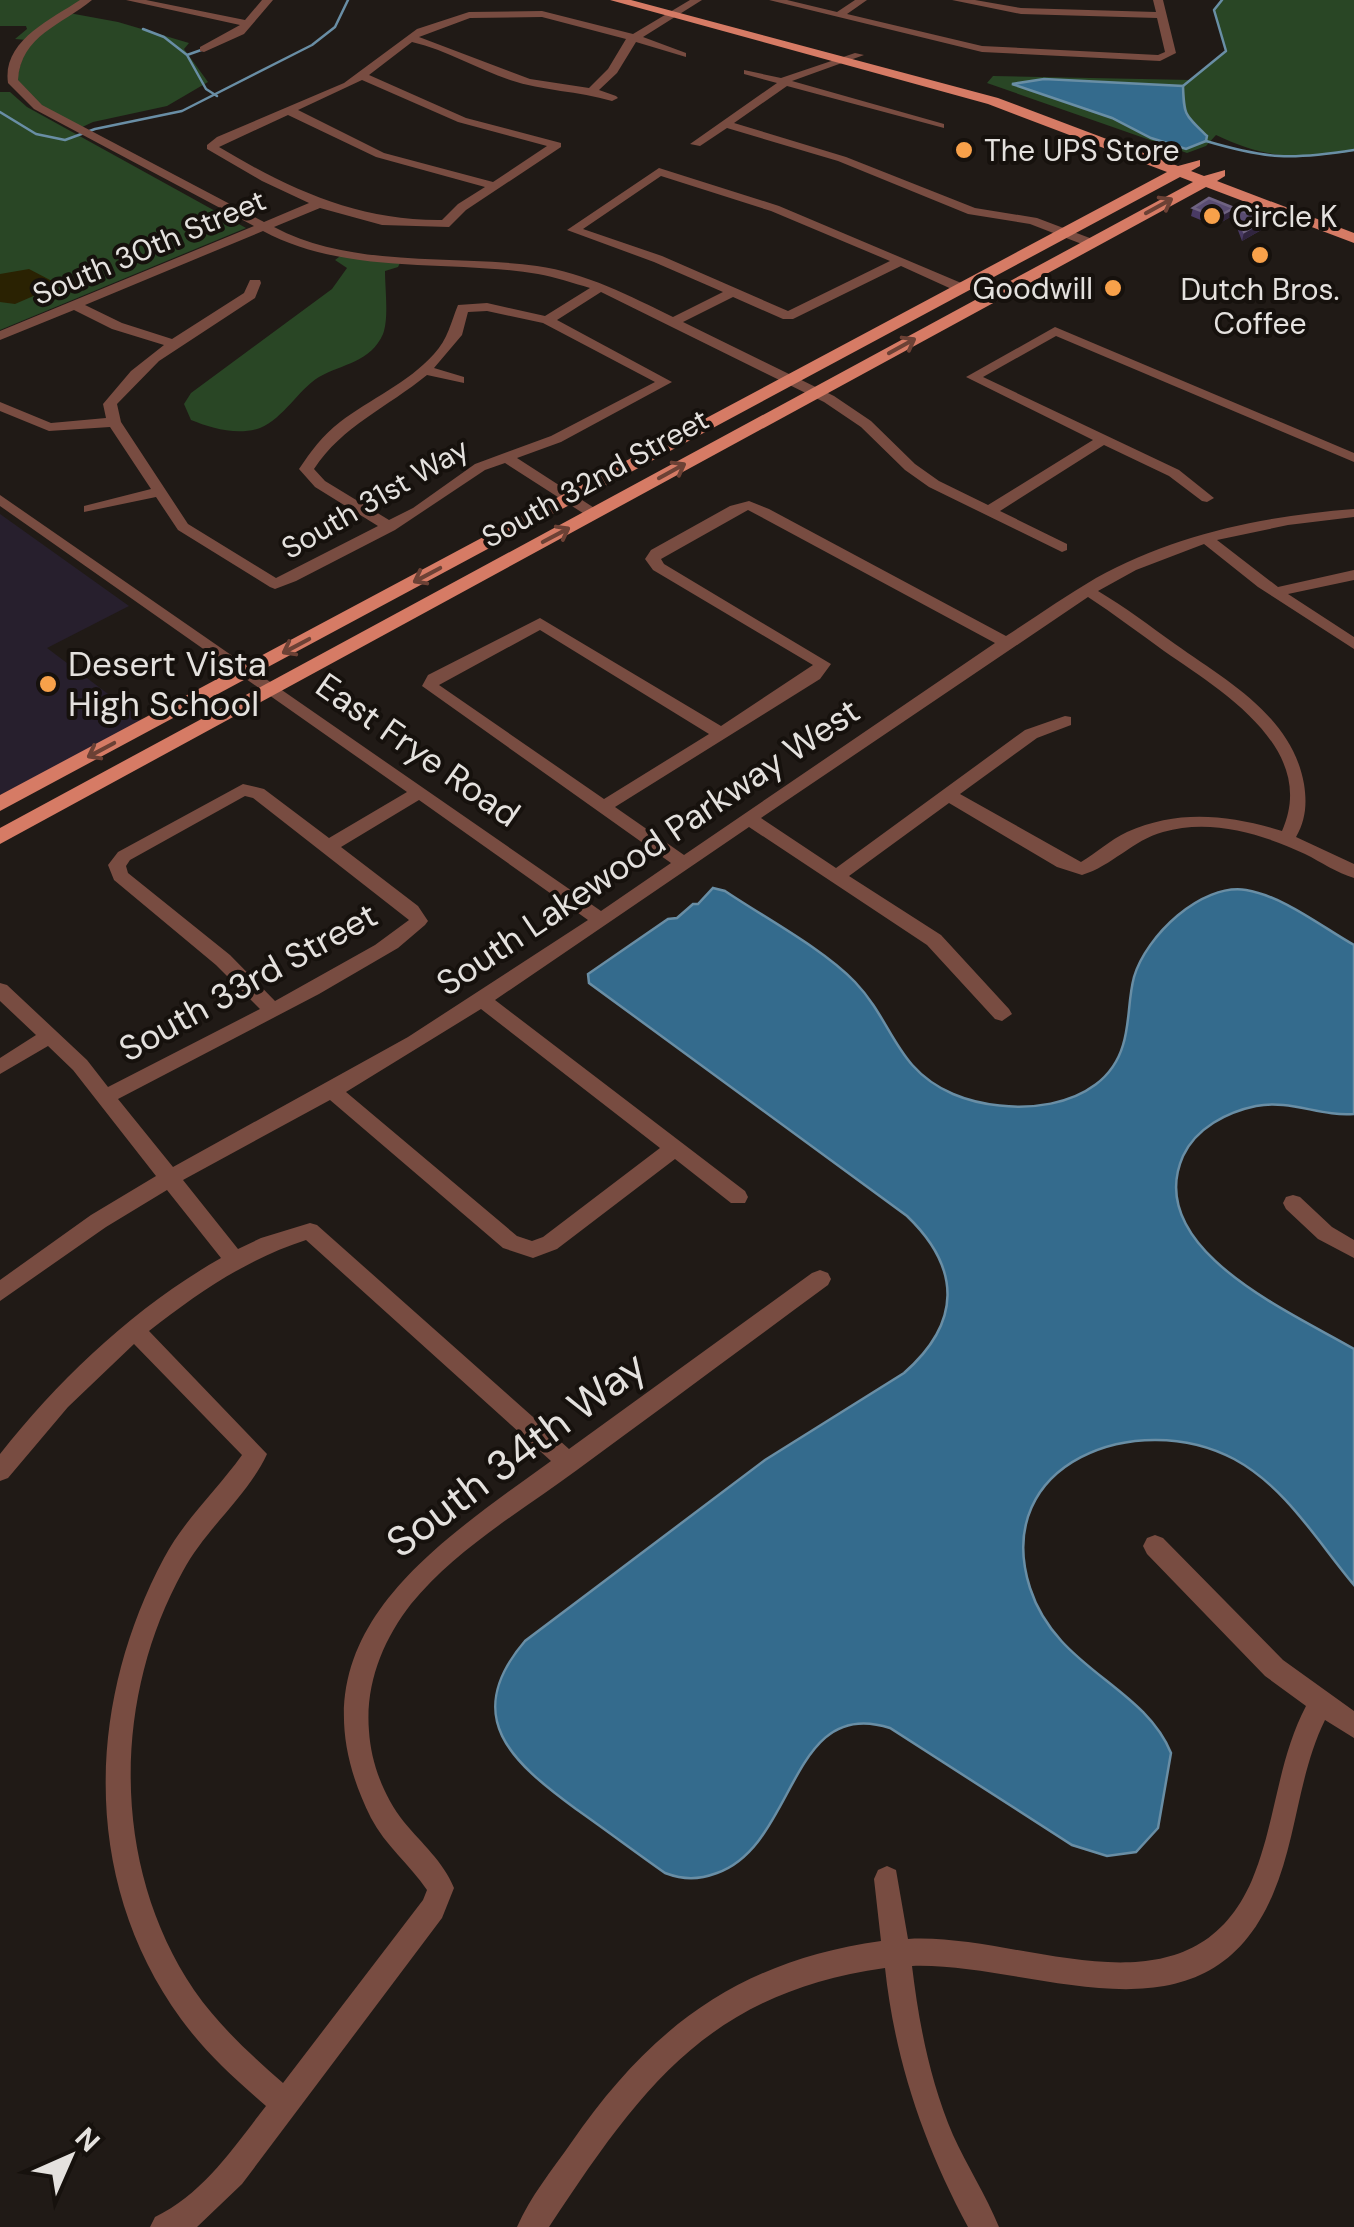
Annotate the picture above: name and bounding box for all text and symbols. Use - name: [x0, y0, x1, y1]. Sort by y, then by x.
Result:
- place label: The UPS Store: [984, 131, 1180, 170]
- marker: The UPS Store: [953, 139, 975, 161]
- street label: South 30th Street: [26, 180, 272, 314]
- one-way arrow: [1143, 196, 1173, 216]
- place label: Circle K: [1232, 197, 1338, 236]
- marker: Circle K: [1201, 205, 1223, 227]
- marker: Dutch Bros. Coffee: [1249, 244, 1271, 266]
- place label: Goodwill: [972, 269, 1093, 308]
- place label: Dutch Bros. Coffee: [1181, 270, 1339, 343]
- marker: Goodwill: [1102, 277, 1124, 299]
- one-way arrow: [887, 335, 917, 355]
- street label: South 32nd Street: [475, 400, 715, 556]
- street label: South 31st Way: [274, 428, 476, 567]
- one-way arrow: [657, 460, 687, 480]
- one-way arrow: [540, 524, 570, 544]
- one-way arrow: [413, 566, 443, 585]
- one-way arrow: [281, 636, 311, 656]
- place label: Desert Vista High School: [68, 641, 267, 727]
- street label: East Frye Road: [307, 663, 529, 837]
- marker: Desert Vista High School: [37, 673, 59, 695]
- street label: South Lakewood Parkway West: [427, 688, 869, 1006]
- one-way arrow: [86, 741, 116, 760]
- street label: South 33rd Street: [111, 892, 385, 1072]
- street label: South 34th Way: [375, 1338, 657, 1570]
- north arrow: [20, 2107, 120, 2207]
- text: N: [67, 2119, 108, 2160]

